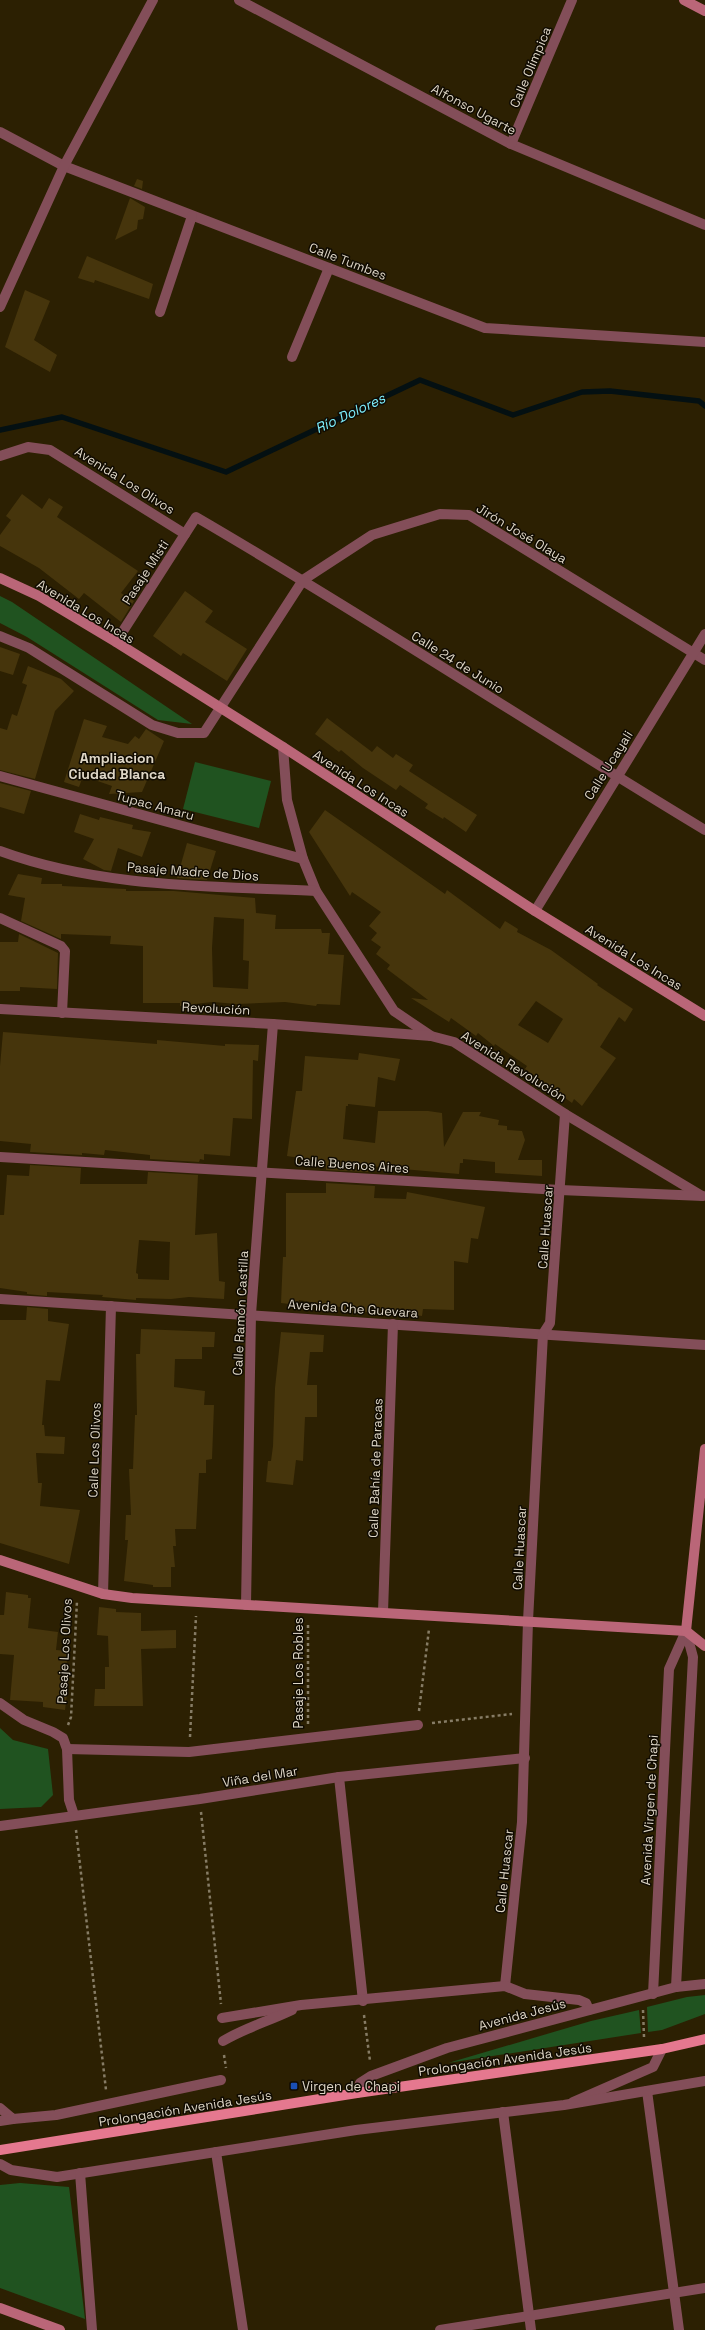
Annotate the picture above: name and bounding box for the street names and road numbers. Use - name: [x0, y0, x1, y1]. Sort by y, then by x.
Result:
- street label: Calle Olímpica: [506, 24, 555, 110]
- street label: Alfonso Ugarte: [428, 80, 519, 139]
- street label: Calle Tumbes: [307, 239, 389, 284]
- street label: Avenida Los Olivos: [72, 443, 178, 518]
- street label: Jirón José Olaya: [473, 500, 571, 567]
- street label: Pasaje Misti: [118, 537, 173, 608]
- street label: Avenida Los Incas: [34, 576, 138, 647]
- street label: Calle 24 de Junio: [408, 627, 507, 698]
- street label: Calle Ucayali: [580, 727, 637, 803]
- street label: Avenida Los Incas: [309, 746, 412, 821]
- street label: Tupac Amaru: [114, 787, 196, 824]
- street label: Pasaje Madre de Dios: [126, 858, 260, 885]
- street label: Avenida Los Incas: [582, 921, 686, 994]
- street label: Revolución: [181, 998, 251, 1019]
- street label: Avenida Revolución: [458, 1027, 570, 1106]
- street label: Calle Buenos Aires: [294, 1152, 410, 1177]
- street label: Calle Huascar: [534, 1184, 557, 1270]
- street label: Calle Ramón Castilla: [229, 1250, 252, 1376]
- street label: Avenida Che Guevara: [287, 1295, 419, 1322]
- street label: Calle Bahía de Paracas: [365, 1398, 386, 1538]
- street label: Calle Los Olivos: [84, 1402, 105, 1498]
- street label: Calle Huascar: [509, 1505, 530, 1590]
- street label: Pasaje Los Olivos: [53, 1598, 76, 1704]
- street label: Pasaje Los Robles: [290, 1617, 307, 1729]
- street label: Avenida Virgen de Chapi: [637, 1734, 662, 1886]
- street label: Viña del Mar: [221, 1762, 299, 1791]
- street label: Calle Huascar: [492, 1828, 517, 1914]
- street label: Avenida Jesús: [477, 1995, 568, 2034]
- street label: Prolongación Avenida Jesús: [417, 2039, 593, 2080]
- street label: Prolongación Avenida Jesús: [97, 2086, 273, 2131]

